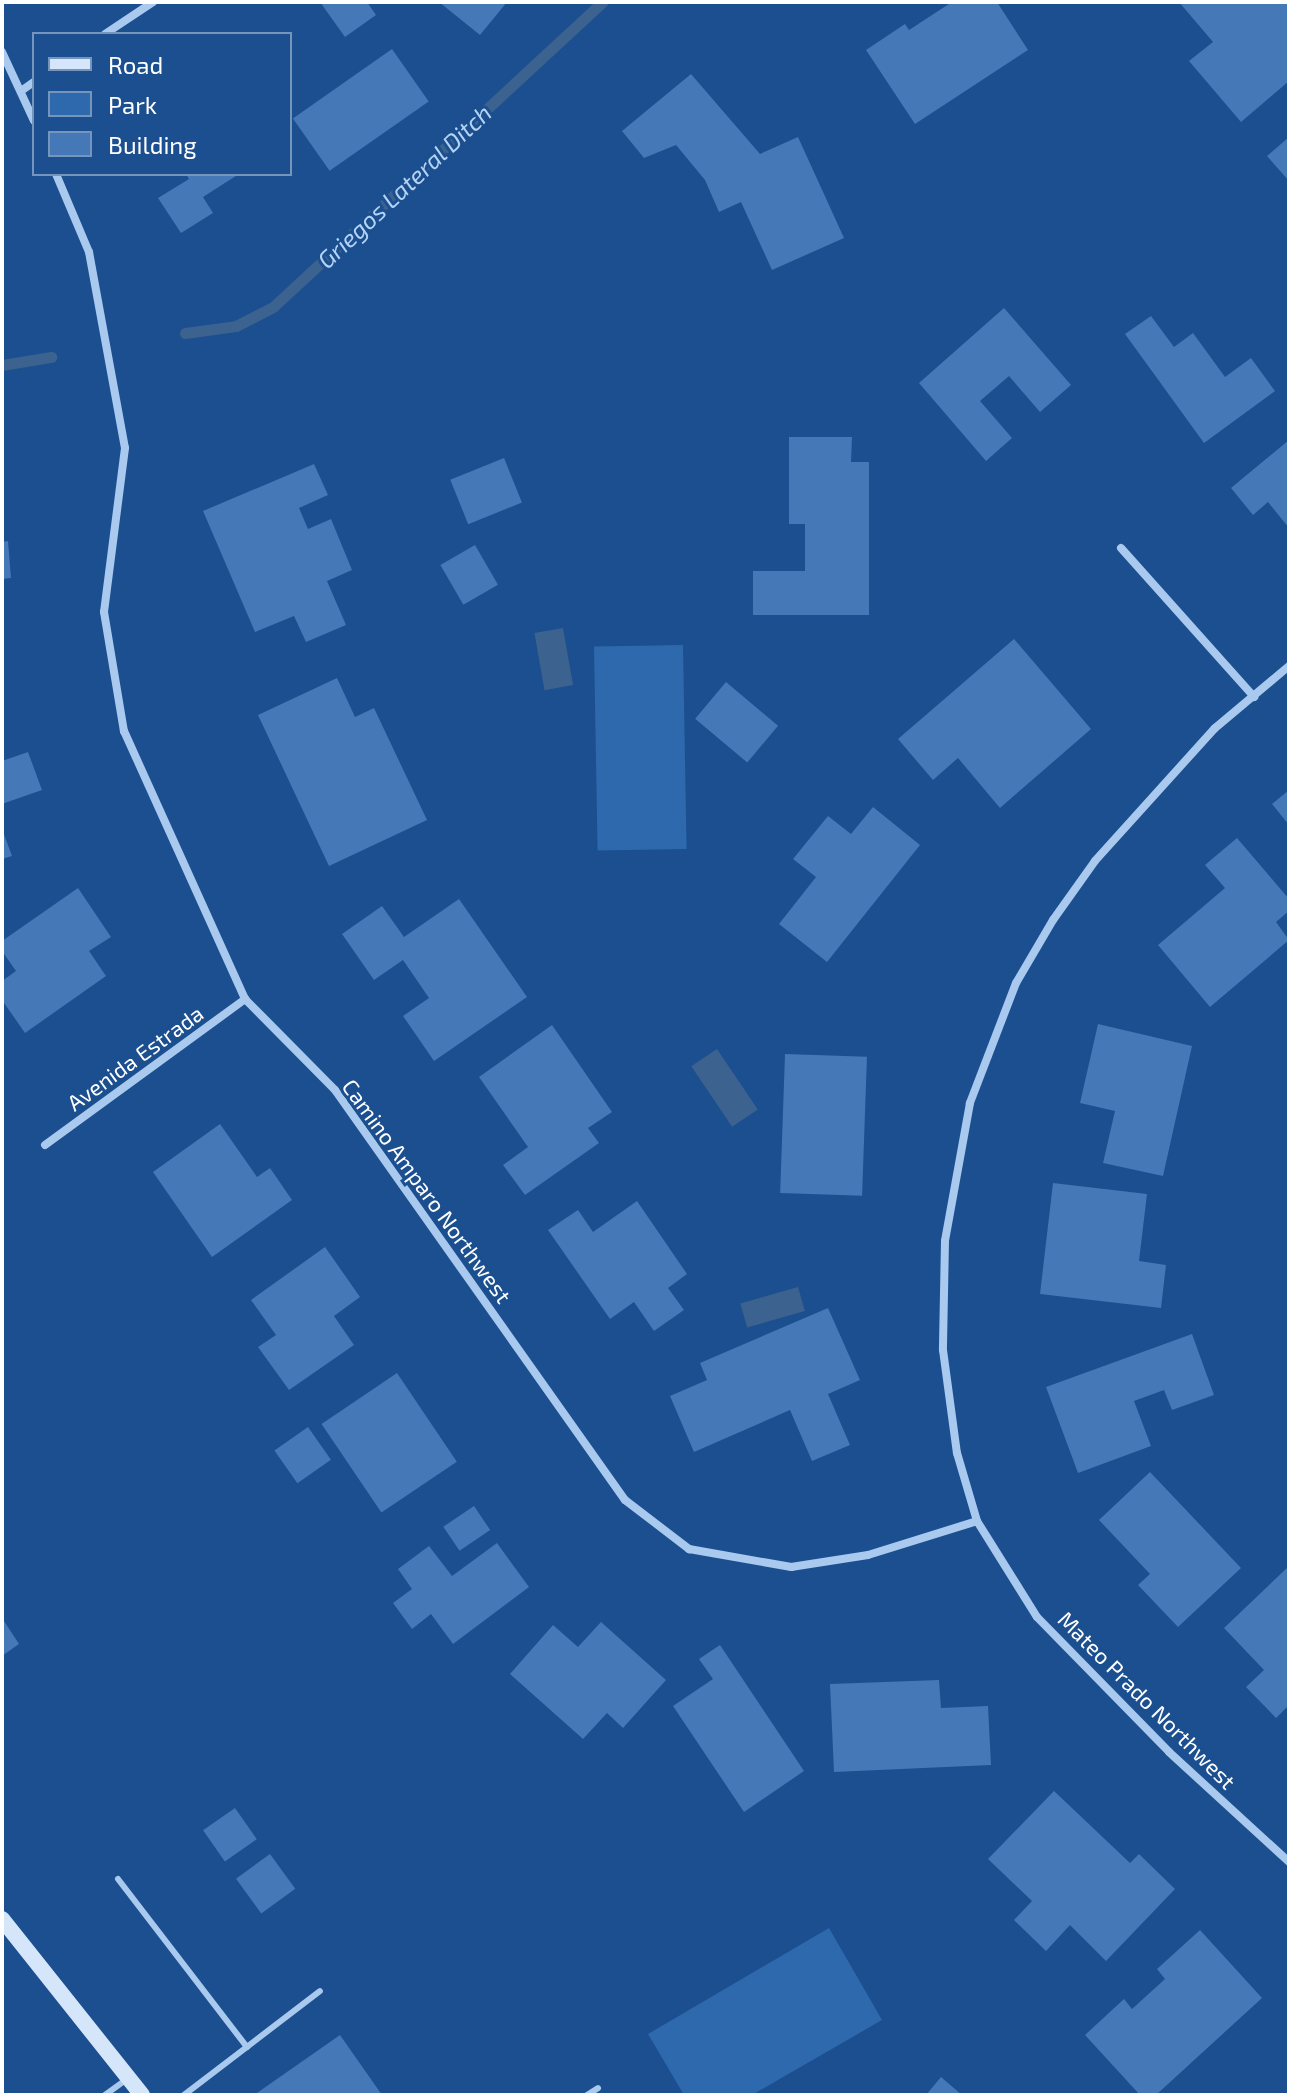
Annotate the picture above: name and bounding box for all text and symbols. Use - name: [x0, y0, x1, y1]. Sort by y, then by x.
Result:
- legend: [32, 32, 292, 176]
- text: Road: [108, 50, 163, 79]
- text: Park: [108, 90, 157, 119]
- water label: Griegos Lateral Ditch: [311, 98, 497, 274]
- text: Building: [108, 130, 197, 159]
- street label: Avenida Estrada: [62, 1000, 208, 1116]
- street label: Camino Amparo Northwest: [337, 1074, 517, 1308]
- street label: Mateo Prado Northwest: [1053, 1606, 1241, 1794]

